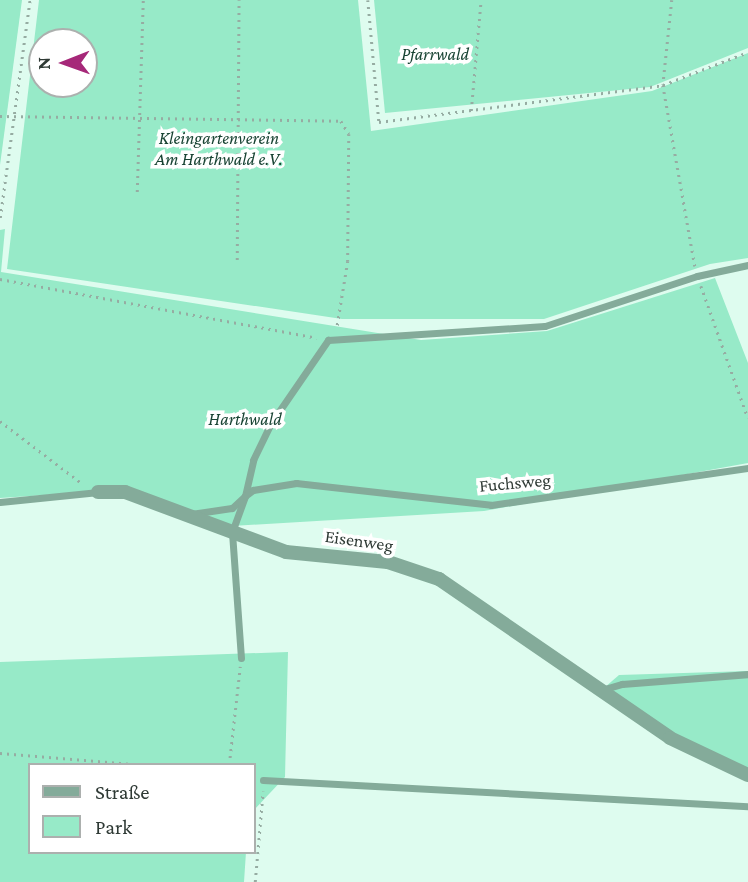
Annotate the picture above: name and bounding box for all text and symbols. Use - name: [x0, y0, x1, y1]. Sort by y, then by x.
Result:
- north arrow: [28, 28, 98, 98]
- park label: Pfarrwald: [401, 43, 469, 65]
- text: N: [33, 57, 54, 70]
- park label: Kleingartenverein Am Harthwald e.V.: [155, 128, 283, 170]
- park label: Harthwald: [208, 408, 282, 430]
- street label: Fuchsweg: [478, 469, 552, 497]
- street label: Eisenweg: [323, 526, 395, 556]
- legend: [28, 763, 256, 854]
- text: Straße: [95, 780, 149, 804]
- text: Park: [95, 815, 132, 839]

